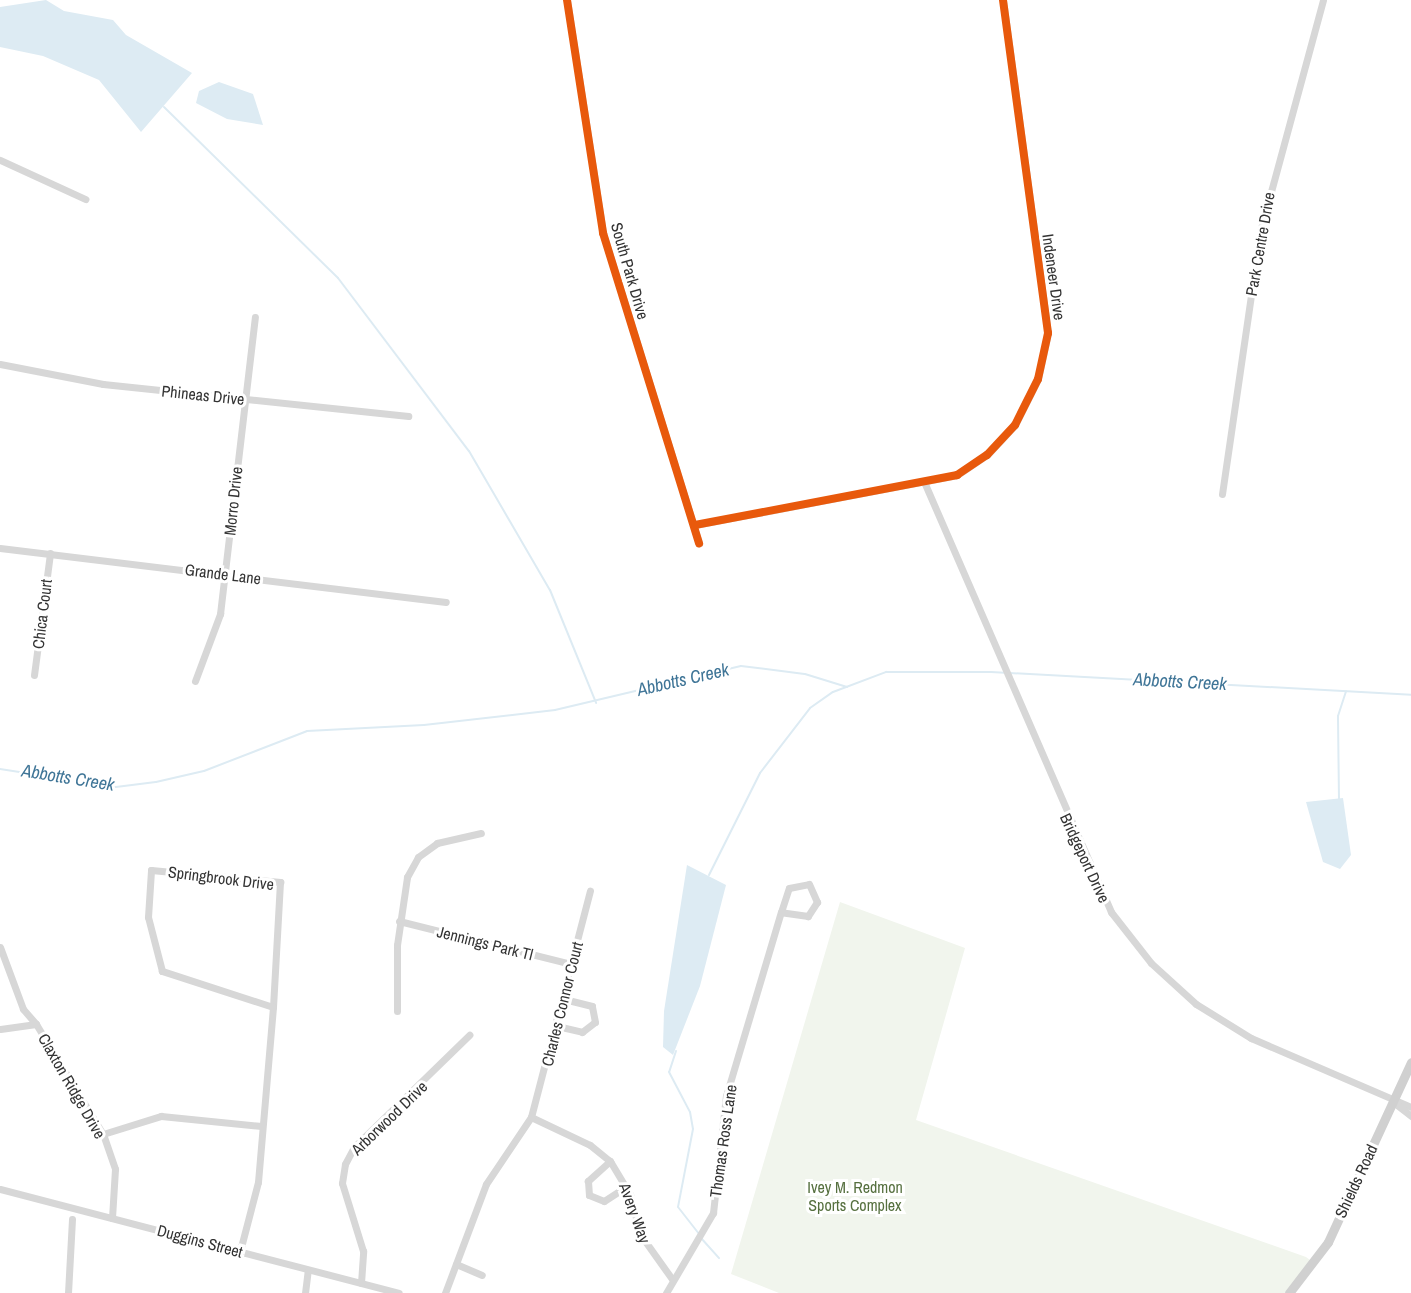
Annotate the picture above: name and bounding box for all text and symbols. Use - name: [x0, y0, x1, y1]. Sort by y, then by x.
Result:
- street label: Park Centre Drive: [1241, 191, 1279, 297]
- street label: South Park Drive: [607, 220, 653, 322]
- street label: Indeneer Drive: [1038, 233, 1070, 321]
- street label: Phineas Drive: [161, 381, 245, 409]
- street label: Morro Drive: [220, 466, 246, 536]
- street label: Grande Lane: [184, 560, 262, 588]
- street label: Chica Court: [28, 578, 56, 650]
- water label: Abbotts Creek: [635, 659, 731, 701]
- water label: Abbotts Creek: [1133, 669, 1227, 695]
- water label: Abbotts Creek: [20, 760, 116, 796]
- street label: Bridgeport Drive: [1056, 810, 1114, 906]
- street label: Springbrook Drive: [167, 862, 275, 894]
- street label: Jennings Park Tl: [435, 922, 535, 964]
- street label: Charles Connor Court: [537, 940, 587, 1068]
- street label: Claxton Ridge Drive: [34, 1030, 110, 1142]
- street label: Arborwood Drive: [347, 1077, 431, 1159]
- street label: Thomas Ross Lane: [706, 1083, 740, 1199]
- street label: Shields Road: [1331, 1141, 1381, 1221]
- park label: Ivey M. Redmon Sports Complex: [807, 1177, 903, 1215]
- street label: Avery Way: [615, 1180, 655, 1246]
- street label: Duggins Street: [155, 1220, 245, 1262]

